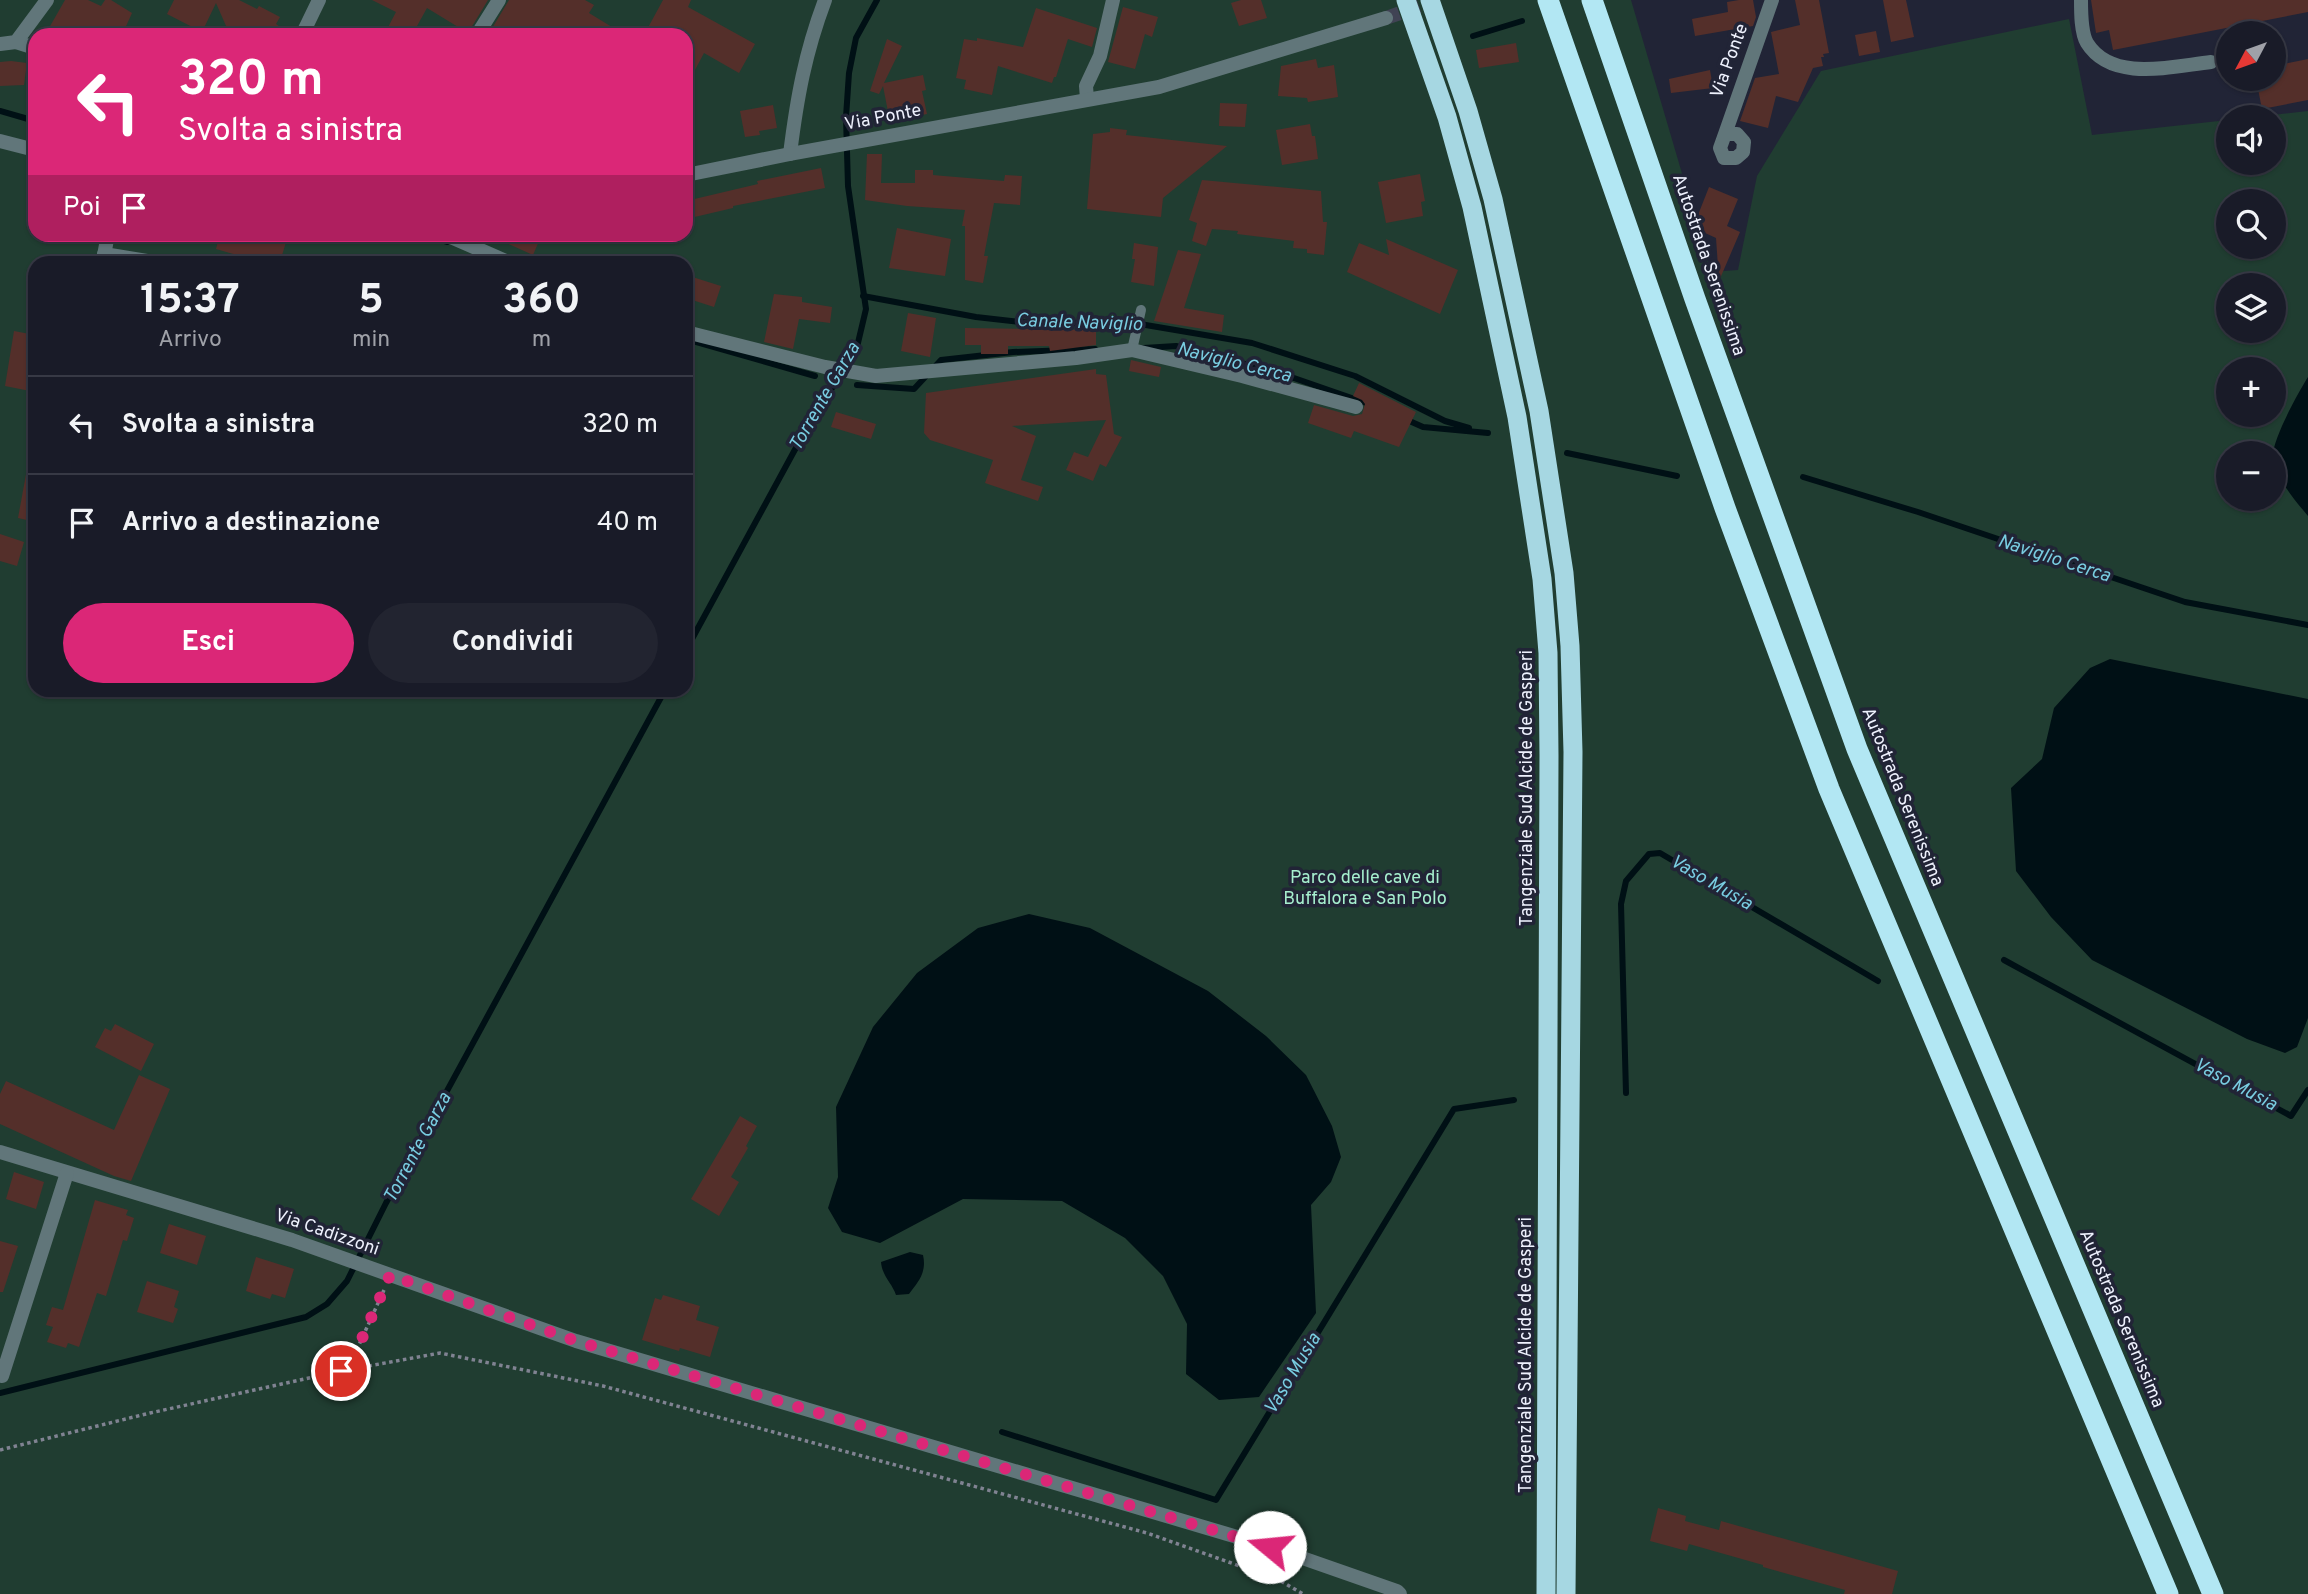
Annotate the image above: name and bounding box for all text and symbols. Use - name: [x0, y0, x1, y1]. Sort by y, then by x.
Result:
- street label: Via Ponte: [1706, 21, 1754, 101]
- north arrow: [2216, 21, 2286, 91]
- map controls: [2216, 21, 2286, 511]
- text: 320 m: [178, 51, 324, 113]
- icon: left: [63, 56, 154, 147]
- street label: Via Ponte: [843, 99, 923, 137]
- button: sound: [2216, 105, 2286, 175]
- text: Svolta a sinistra: [178, 112, 403, 152]
- street label: Autostrada Serenissima: [1666, 171, 1750, 359]
- icon: arrive: [115, 189, 153, 227]
- button: search: [2216, 189, 2286, 259]
- text: Poi: [63, 192, 101, 225]
- button: layers: [2216, 273, 2286, 343]
- text: 15:37: [140, 275, 240, 328]
- text: 5: [358, 275, 384, 328]
- text: 360: [502, 275, 581, 328]
- water label: Canale Naviglio: [1015, 309, 1144, 337]
- text: Arrivo: [158, 326, 222, 355]
- text: min: [352, 326, 390, 355]
- text: m: [532, 326, 551, 355]
- water label: Naviglio Cerca: [1174, 337, 1294, 389]
- water label: Torrente Garza: [784, 338, 866, 456]
- button: +: [2216, 357, 2286, 427]
- icon: left: [63, 406, 101, 444]
- text: Svolta a sinistra: [122, 409, 315, 442]
- text: 320 m: [582, 409, 658, 442]
- button: −: [2216, 441, 2286, 511]
- icon: arrive: [63, 504, 101, 542]
- text: Arrivo a destinazione: [122, 507, 380, 540]
- text: 40 m: [597, 507, 658, 540]
- water label: Naviglio Cerca: [1995, 530, 2113, 589]
- button: Esci: [63, 603, 354, 683]
- button: Condividi: [368, 603, 658, 683]
- street label: Tangenziale Sud Alcide de Gasperi: [1516, 650, 1539, 926]
- street label: Autostrada Serenissima: [1856, 704, 1948, 890]
- water label: Vaso Musia: [1666, 850, 1757, 916]
- park label: Parco delle cave di Buffalora e San Polo: [1283, 867, 1447, 911]
- water label: Vaso Musia: [2189, 1053, 2281, 1117]
- water label: Torrente Garza: [379, 1088, 457, 1207]
- street label: Via Cadizzoni: [272, 1204, 382, 1262]
- street label: Tangenziale Sud Alcide de Gasperi: [1515, 1217, 1538, 1493]
- street label: Autostrada Serenissima: [2073, 1227, 2169, 1411]
- water label: Vaso Musia: [1259, 1329, 1327, 1419]
- pin: [311, 1341, 371, 1401]
- icon: arrive: [322, 1352, 360, 1390]
- position arrow: [1233, 1510, 1307, 1584]

